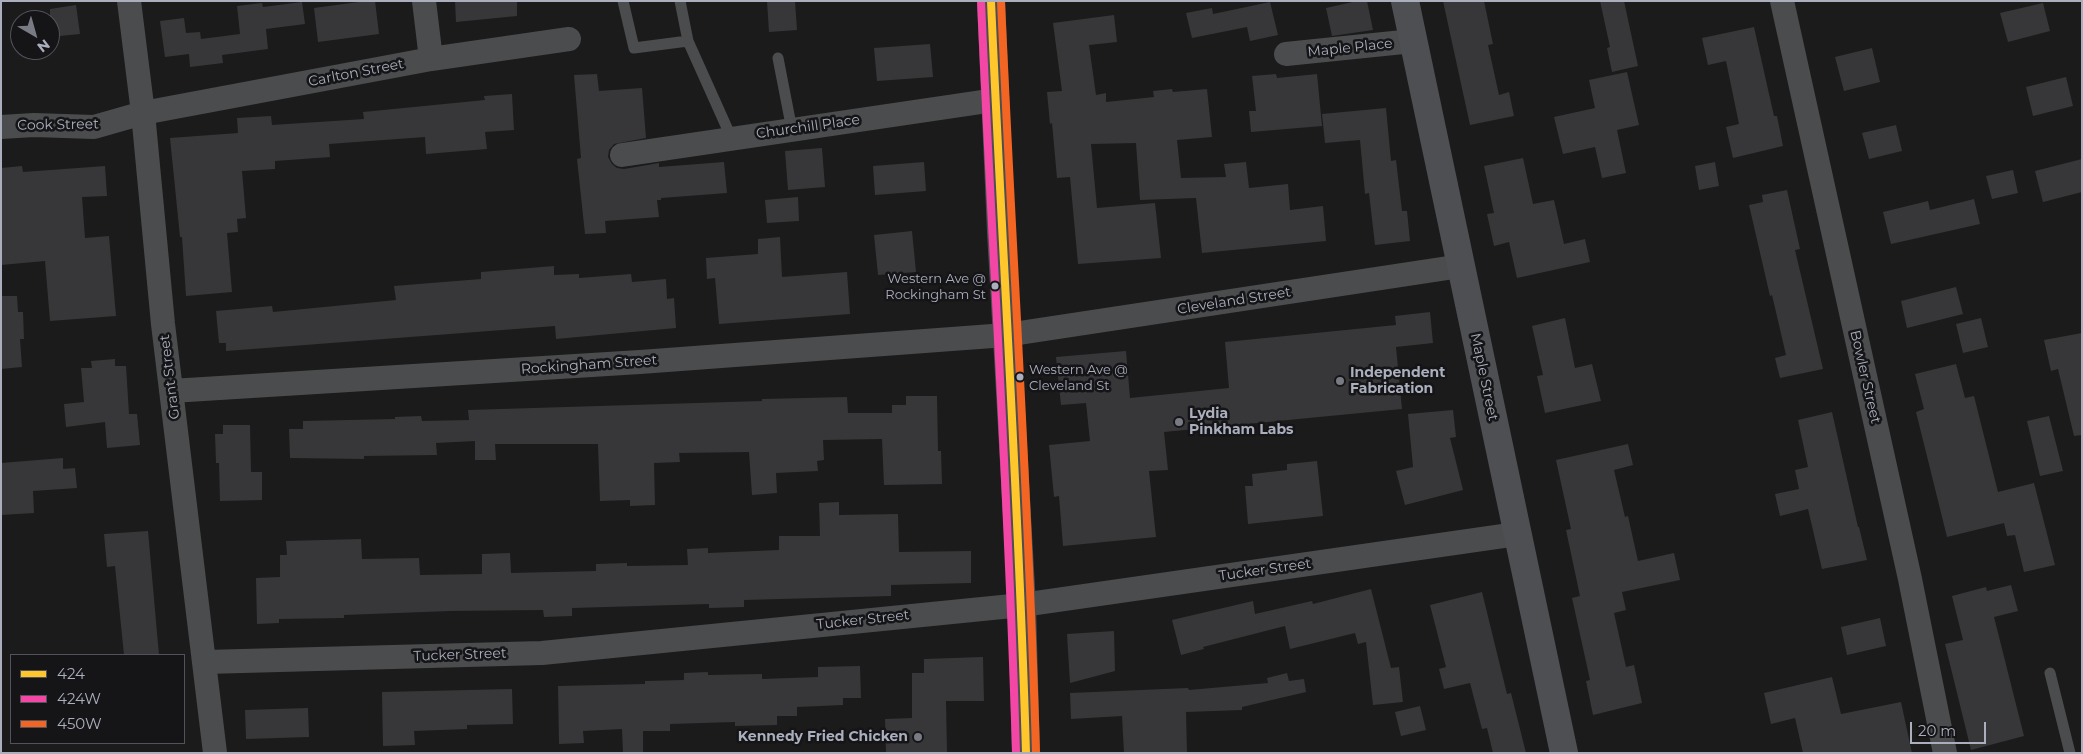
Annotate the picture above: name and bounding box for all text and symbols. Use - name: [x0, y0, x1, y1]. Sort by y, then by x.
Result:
- north arrow: [10, 10, 60, 60]
- text: N: [34, 35, 54, 57]
- street label: Maple Place: [1307, 35, 1393, 61]
- street label: Carlton Street: [307, 56, 405, 90]
- street label: Churchill Place: [755, 111, 861, 143]
- street label: Cook Street: [17, 116, 99, 134]
- place label: Western Ave @ Rockingham St: [885, 271, 986, 302]
- marker: Western Ave @ Rockingham St: [990, 281, 1000, 291]
- street label: Cleveland Street: [1176, 284, 1292, 318]
- street label: Bowler Street: [1846, 329, 1884, 425]
- street label: Maple Street: [1466, 332, 1502, 422]
- street label: Grant Street: [156, 334, 184, 420]
- street label: Rockingham Street: [520, 352, 658, 378]
- place label: Western Ave @ Cleveland St: [1029, 362, 1128, 393]
- place label: Independent Fabrication: [1350, 365, 1445, 398]
- marker: Western Ave @ Cleveland St: [1015, 372, 1025, 382]
- marker: Independent Fabrication: [1334, 375, 1346, 387]
- place label: Lydia Pinkham Labs: [1189, 406, 1294, 438]
- marker: Lydia Pinkham Labs: [1173, 416, 1185, 428]
- street label: Tucker Street: [1218, 555, 1312, 585]
- street label: Tucker Street: [816, 607, 910, 633]
- street label: Tucker Street: [413, 645, 507, 665]
- legend: [10, 654, 185, 744]
- text: 424: [57, 664, 85, 683]
- text: 424W: [57, 689, 101, 708]
- scale bar: [1913, 712, 1989, 744]
- text: 450W: [57, 714, 102, 733]
- text: 20 m: [1918, 721, 1956, 740]
- place label: Kennedy Fried Chicken: [738, 729, 908, 745]
- marker: Kennedy Fried Chicken: [912, 731, 924, 743]

